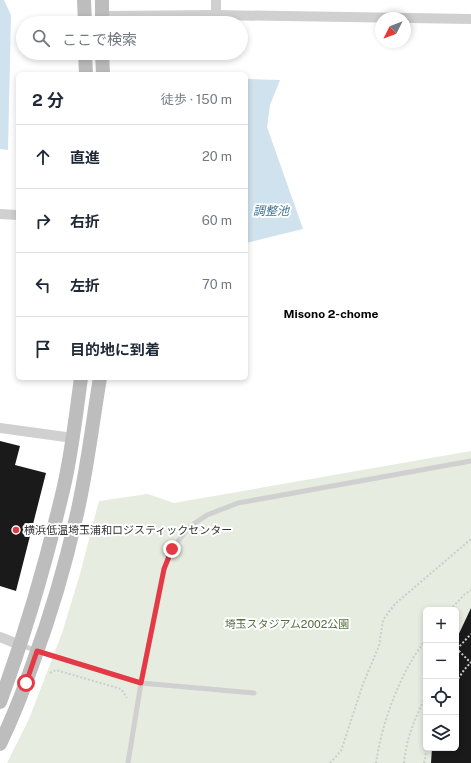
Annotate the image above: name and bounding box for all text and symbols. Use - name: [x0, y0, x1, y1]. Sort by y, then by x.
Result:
- north arrow: [375, 12, 411, 48]
- search box: [16, 16, 248, 60]
- icon: search: [30, 27, 52, 49]
- text: ここで検索: [62, 31, 137, 48]
- text: 2 分: [32, 90, 64, 110]
- text: 徒歩 · 150 m: [161, 92, 232, 107]
- icon: ahead: [32, 146, 54, 168]
- text: 直進: [70, 149, 100, 166]
- text: 20 m: [202, 149, 232, 164]
- water label: 調整池: [253, 204, 290, 218]
- icon: right: [32, 210, 54, 232]
- text: 右折: [70, 213, 100, 230]
- text: 60 m: [202, 213, 232, 228]
- icon: left: [32, 274, 54, 296]
- text: 左折: [70, 277, 100, 294]
- text: 70 m: [202, 277, 232, 292]
- district label: Misono 2-chome: [284, 307, 379, 321]
- icon: arrive: [32, 338, 54, 360]
- text: 目的地に到着: [70, 341, 160, 358]
- place label: 横浜低温埼玉浦和ロジスティックセンター: [24, 524, 232, 536]
- marker: 横浜低温埼玉浦和ロジスティックセンター: [11, 525, 21, 535]
- route end: [163, 540, 181, 558]
- map controls: [423, 607, 459, 751]
- button: +: [423, 607, 459, 643]
- park label: 埼玉スタジアム2002公園: [225, 618, 349, 630]
- button: −: [423, 643, 459, 679]
- route start: [17, 674, 35, 692]
- button: locate: [423, 679, 459, 715]
- button: layers: [423, 715, 459, 751]

